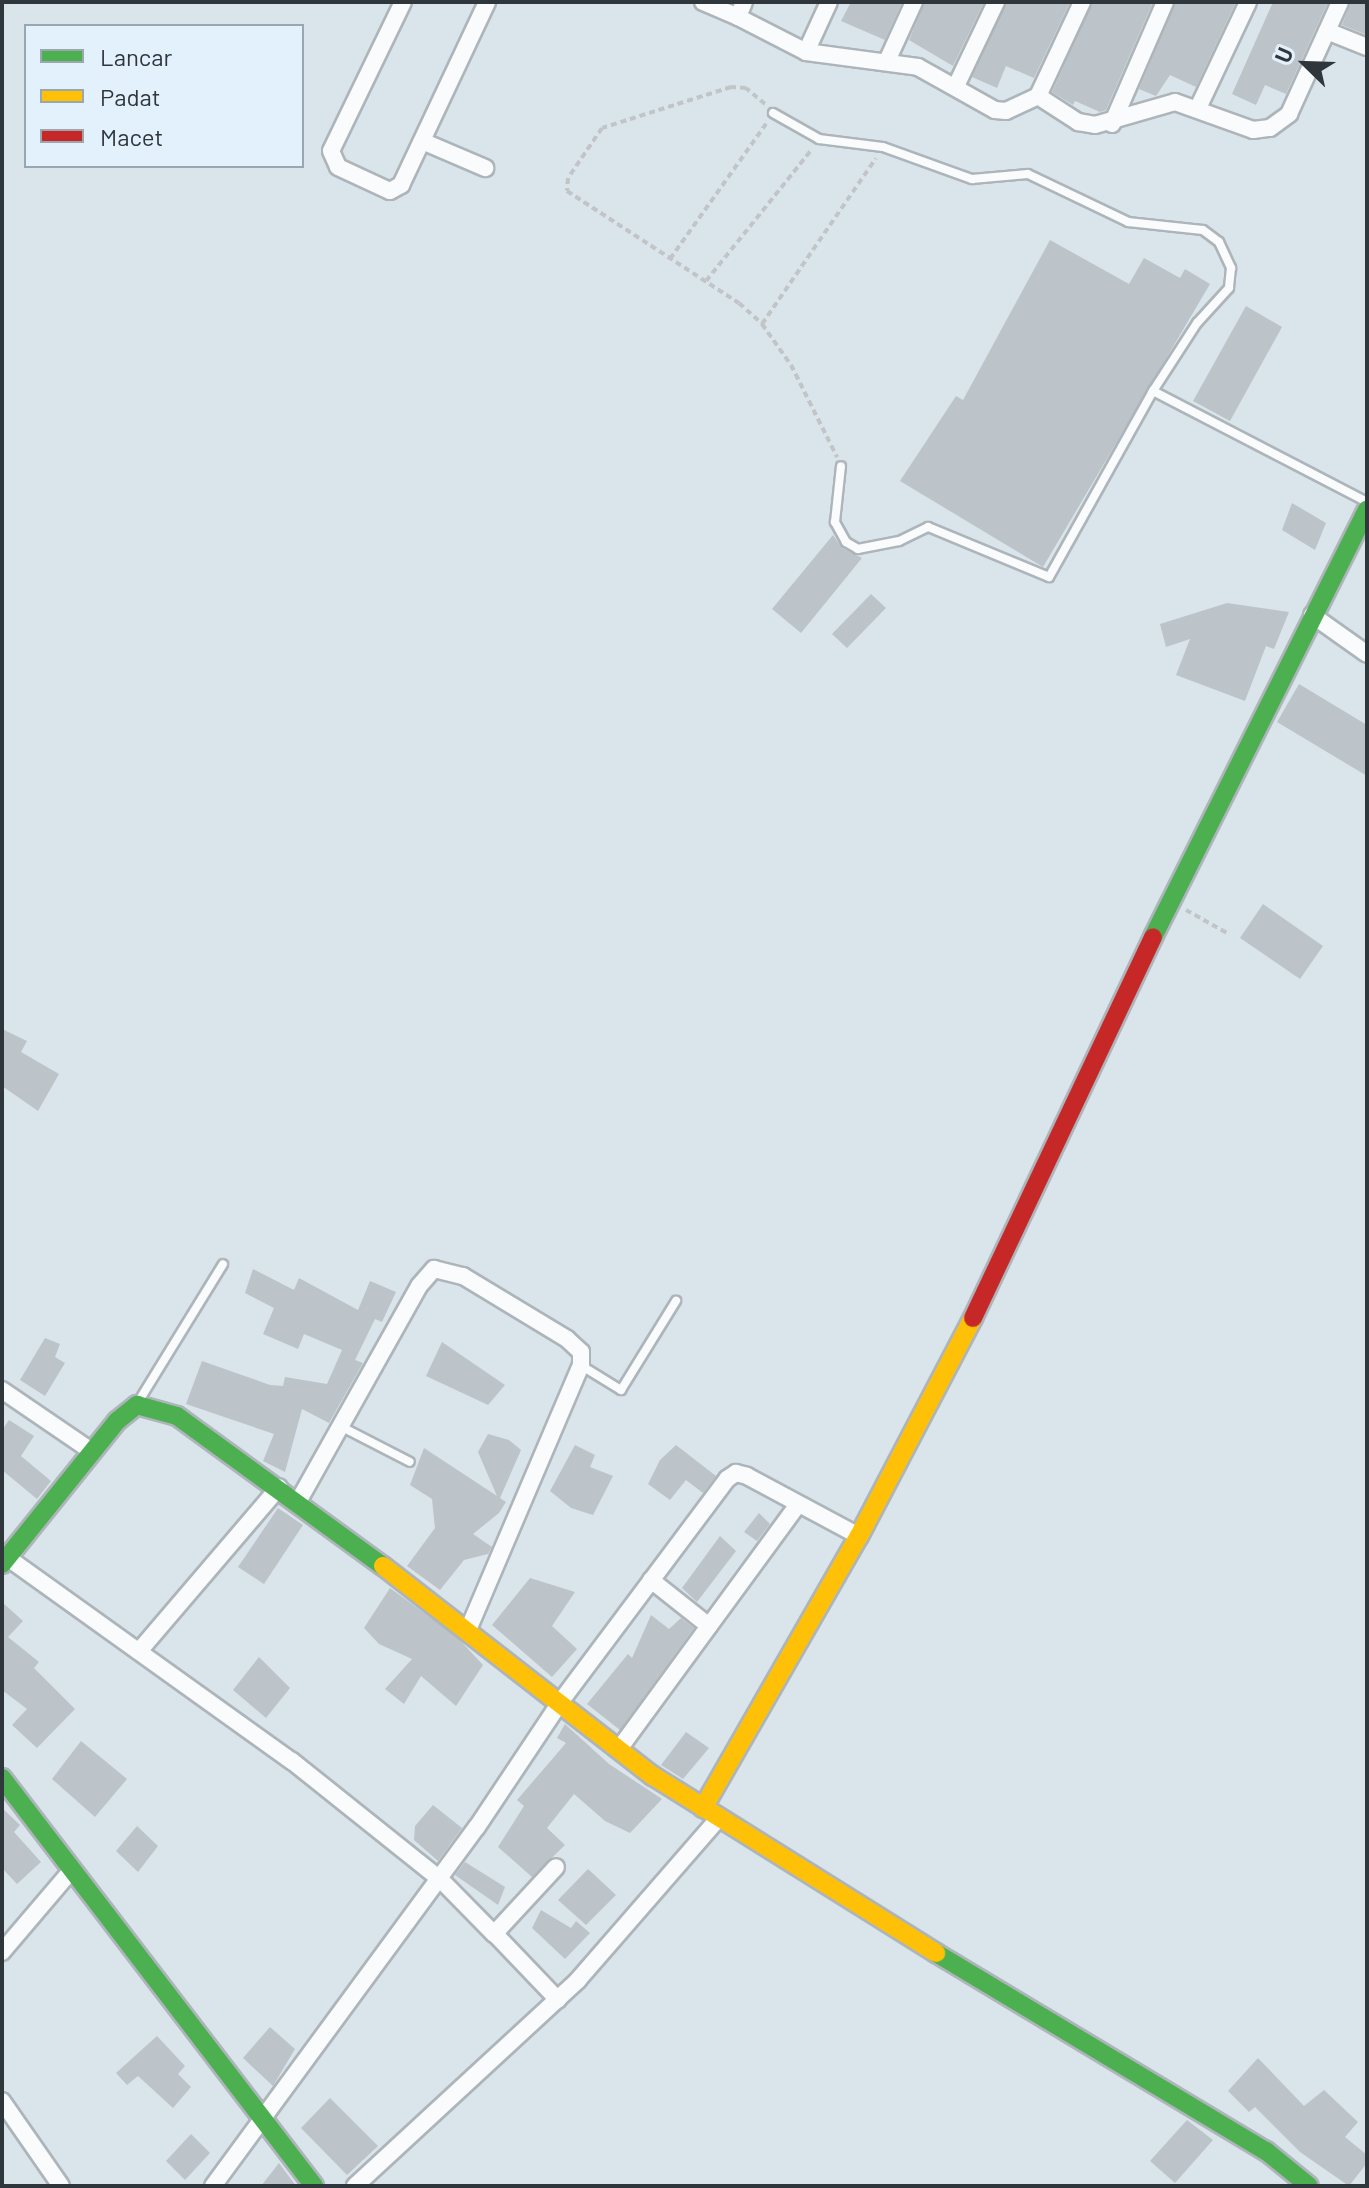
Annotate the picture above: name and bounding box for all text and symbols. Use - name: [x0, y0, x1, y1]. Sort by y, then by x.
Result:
- legend: [24, 24, 304, 168]
- north arrow: [1265, 24, 1345, 104]
- text: Lancar: [100, 42, 172, 71]
- text: U: [1268, 43, 1298, 66]
- text: Padat: [100, 82, 160, 111]
- text: Macet: [100, 122, 163, 151]

